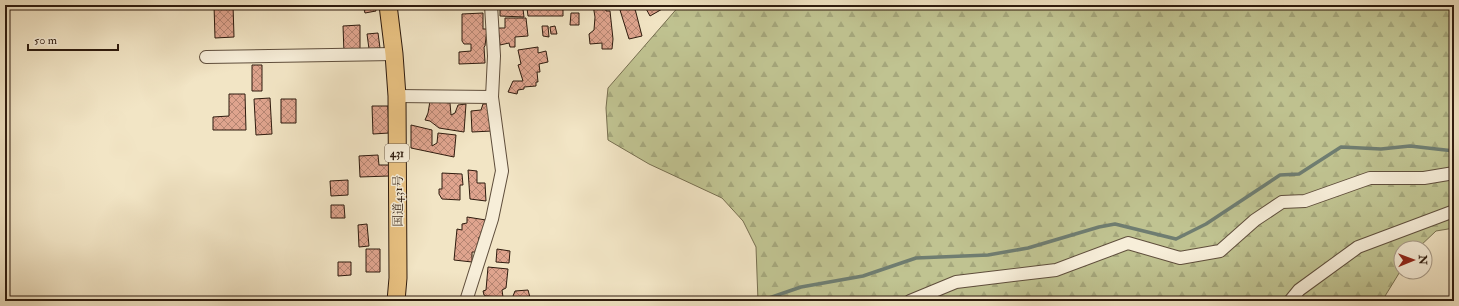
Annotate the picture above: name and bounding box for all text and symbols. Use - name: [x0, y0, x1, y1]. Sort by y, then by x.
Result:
- scale bar: [28, 26, 118, 52]
- text: 50 m: [34, 33, 58, 48]
- road number: 431: [385, 144, 409, 162]
- street label: 国道431号: [391, 175, 406, 227]
- north arrow: [1393, 240, 1433, 280]
- text: N: [1416, 254, 1429, 266]

